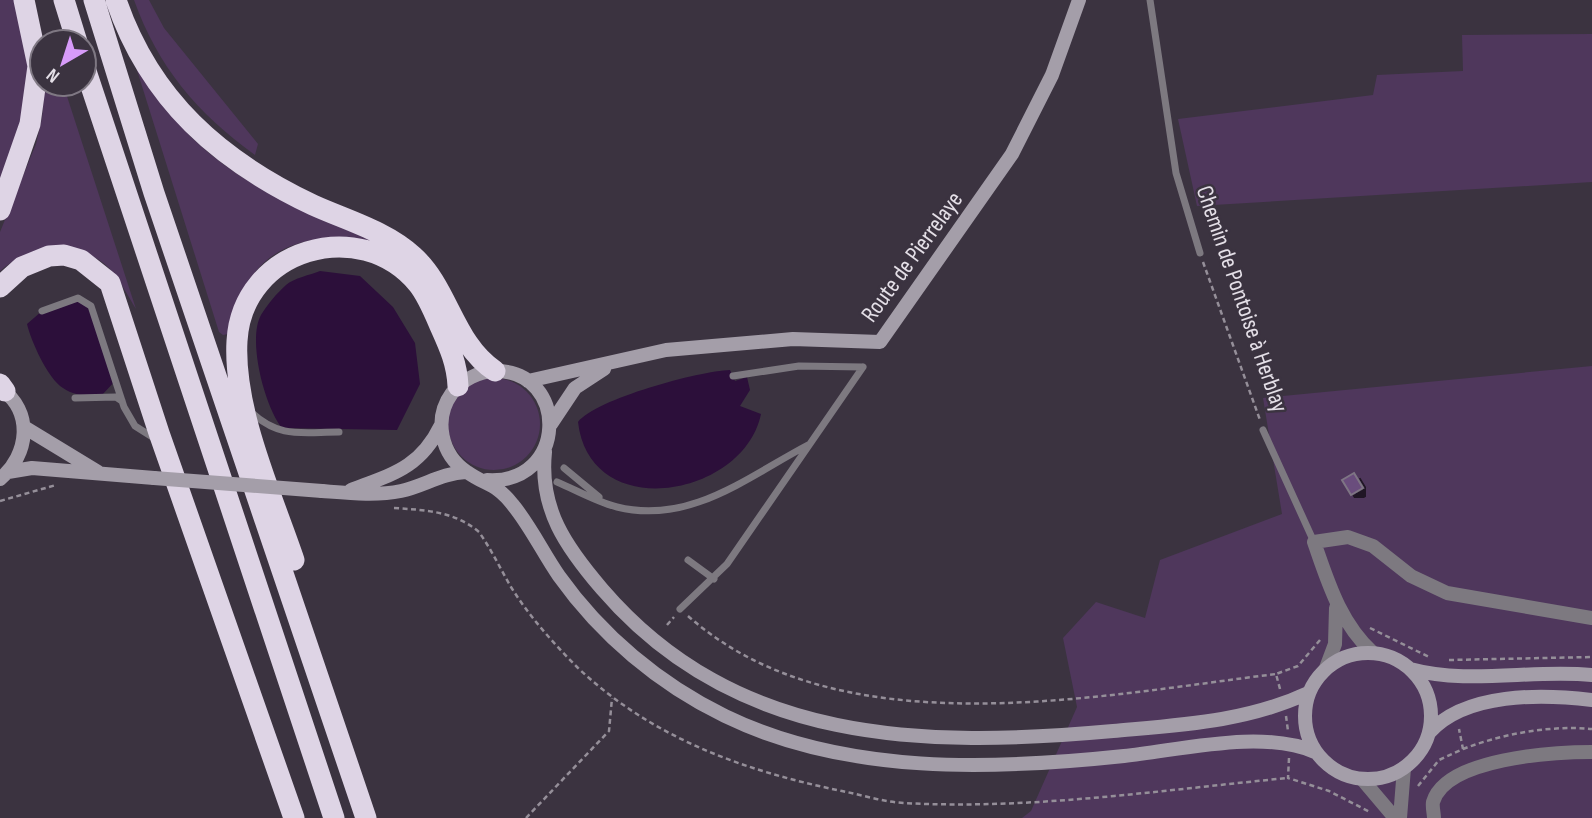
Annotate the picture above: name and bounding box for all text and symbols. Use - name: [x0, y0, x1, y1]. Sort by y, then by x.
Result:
- north arrow: [28, 28, 98, 98]
- text: N: [42, 63, 64, 87]
- street label: Chemin de Pontoise à Herblay: [1190, 182, 1294, 416]
- street label: Route de Pierrelaye: [855, 186, 969, 328]

